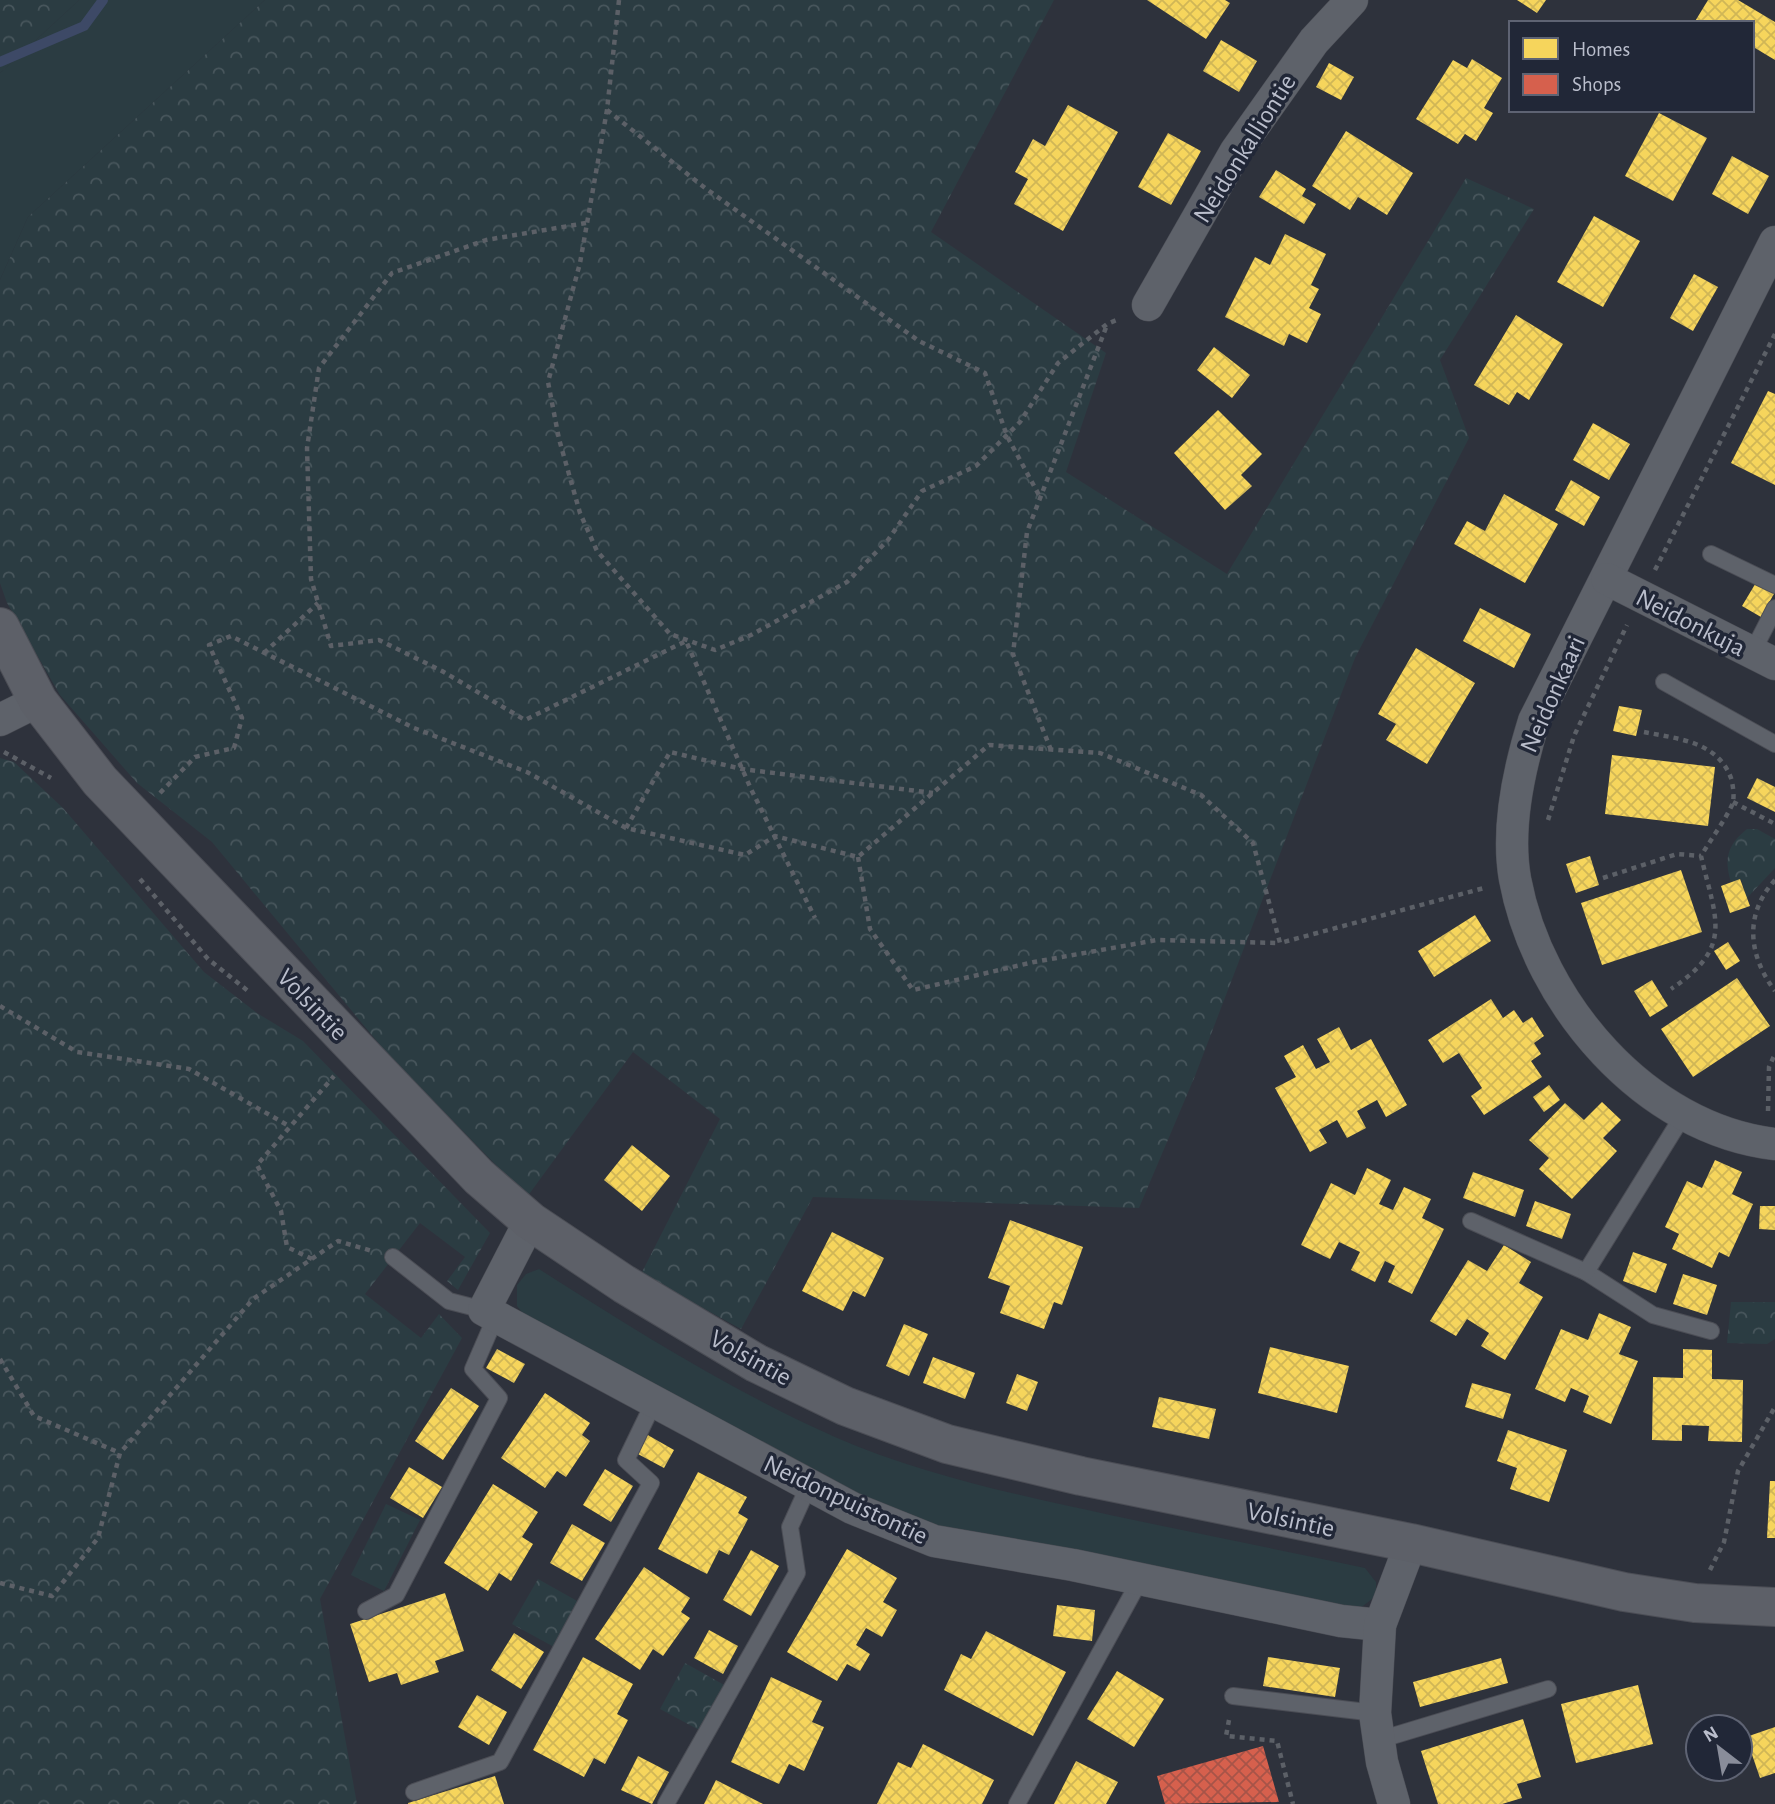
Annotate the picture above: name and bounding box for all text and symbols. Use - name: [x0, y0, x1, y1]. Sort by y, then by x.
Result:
- legend: [1509, 21, 1754, 112]
- text: Homes: [1572, 39, 1630, 60]
- street label: Neidonkalliontie: [1189, 70, 1301, 227]
- text: Shops: [1572, 74, 1621, 95]
- street label: Neidonkuja: [1632, 584, 1749, 661]
- street label: Neidonkaari: [1516, 632, 1590, 757]
- street label: Volsintie: [272, 964, 352, 1046]
- street label: Volsintie: [705, 1325, 796, 1391]
- street label: Neidonpuistontie: [760, 1451, 932, 1549]
- street label: Volsintie: [1245, 1498, 1337, 1542]
- north arrow: [1684, 1713, 1754, 1783]
- text: N: [1700, 1723, 1722, 1746]

